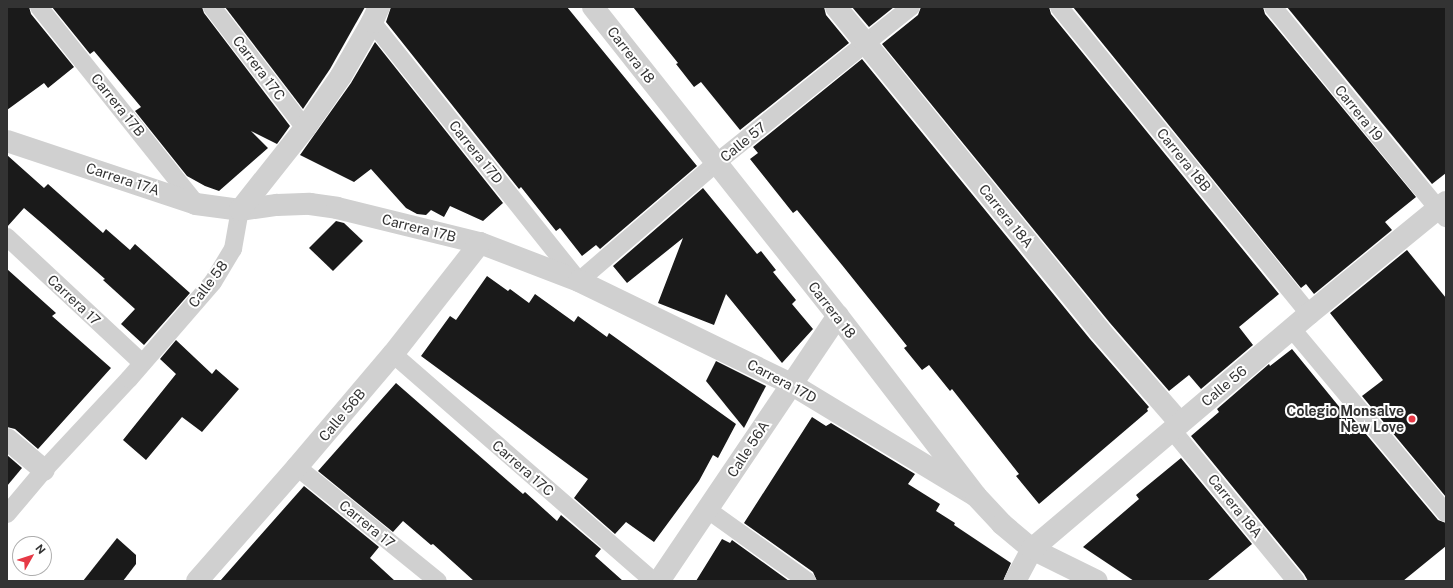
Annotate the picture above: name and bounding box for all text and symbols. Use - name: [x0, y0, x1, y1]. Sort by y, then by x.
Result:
- street label: Carrera 18: [604, 23, 658, 87]
- street label: Carrera 17C: [229, 33, 289, 103]
- street label: Carrera 17B: [88, 70, 148, 140]
- street label: Carrera 19: [1331, 82, 1387, 144]
- street label: Carrera 17D: [445, 117, 507, 187]
- street label: Calle 57: [717, 119, 769, 165]
- street label: Carrera 18B: [1153, 125, 1215, 195]
- street label: Carrera 17A: [84, 159, 162, 199]
- street label: Carrera 18A: [975, 181, 1037, 251]
- street label: Carrera 17B: [380, 211, 458, 245]
- street label: Calle 58: [185, 257, 231, 311]
- street label: Carrera 17: [44, 271, 104, 329]
- street label: Carrera 18: [805, 278, 859, 342]
- street label: Carrera 17D: [744, 356, 820, 406]
- street label: Calle 56: [1198, 362, 1250, 410]
- street label: Calle 56B: [315, 385, 369, 445]
- place label: Colegio Monsalve New Love: [1286, 403, 1404, 436]
- marker: Colegio Monsalve New Love: [1407, 414, 1417, 424]
- street label: Calle 56A: [723, 418, 773, 480]
- street label: Carrera 17C: [489, 437, 557, 499]
- street label: Carrera 18A: [1204, 471, 1266, 541]
- street label: Carrera 17: [336, 497, 398, 551]
- north arrow: [12, 536, 52, 576]
- text: N: [33, 542, 48, 556]

